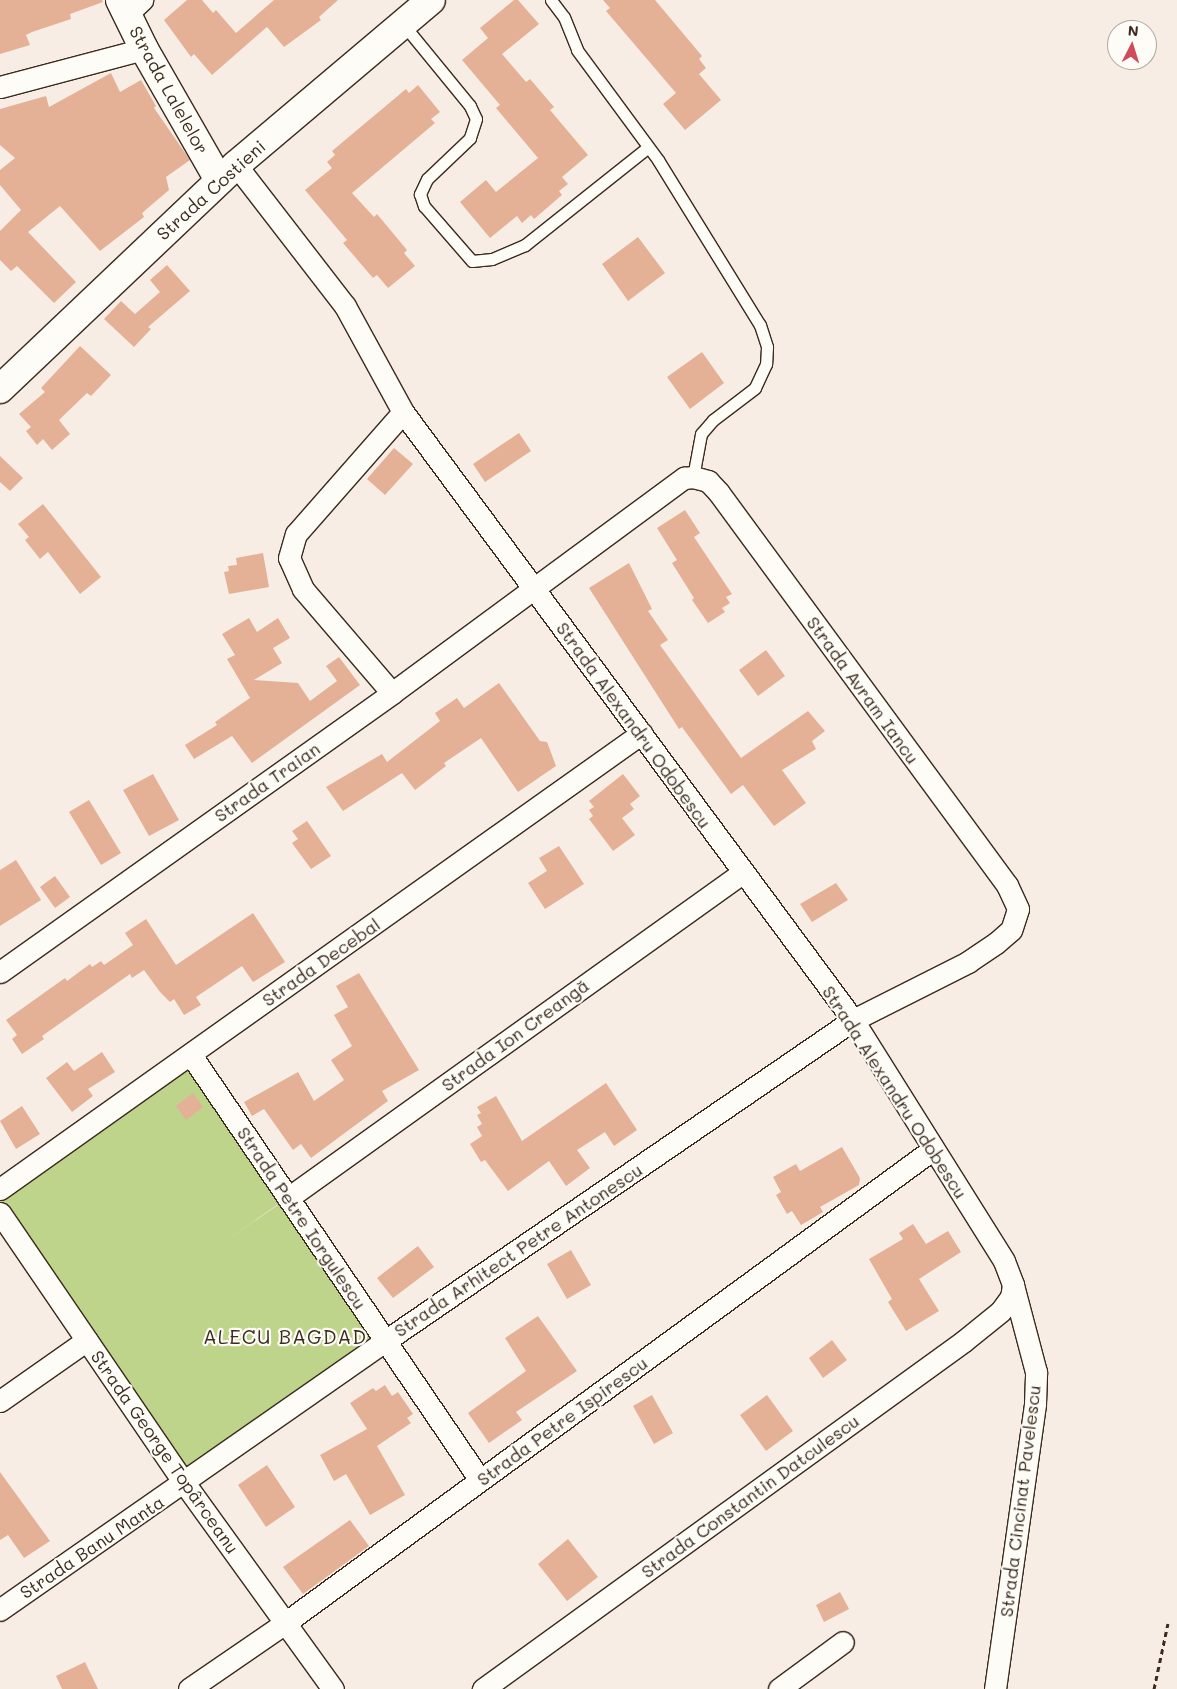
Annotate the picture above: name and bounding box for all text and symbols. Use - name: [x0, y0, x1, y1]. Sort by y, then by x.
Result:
- north arrow: [1107, 20, 1157, 70]
- text: N: [1127, 21, 1139, 40]
- street label: Strada Lalelelor: [125, 22, 213, 158]
- street label: Strada Costieni: [152, 135, 270, 245]
- street label: Strada Avram Iancu: [802, 612, 924, 768]
- street label: Strada Alexandru Odobescu: [552, 618, 716, 832]
- street label: Strada Traian: [210, 738, 324, 826]
- street label: Strada Decebal: [258, 913, 384, 1011]
- street label: Strada Ion Creangă: [437, 974, 593, 1096]
- street label: Strada Alexandru Odobescu: [818, 982, 972, 1202]
- street label: Strada Petre Iorgulescu: [233, 1123, 371, 1313]
- street label: Strada Arhitect Petre Antonescu: [390, 1159, 646, 1341]
- district label: ALECU BAGDAD: [201, 1324, 369, 1348]
- street label: Strada George Topârceanu: [86, 1346, 244, 1558]
- street label: Strada Petre Ispirescu: [473, 1352, 651, 1490]
- street label: Strada Cincinat Pavelescu: [995, 1384, 1045, 1618]
- street label: Strada Constantin Datculescu: [637, 1410, 863, 1582]
- street label: Strada Banu Manta: [16, 1491, 168, 1603]

